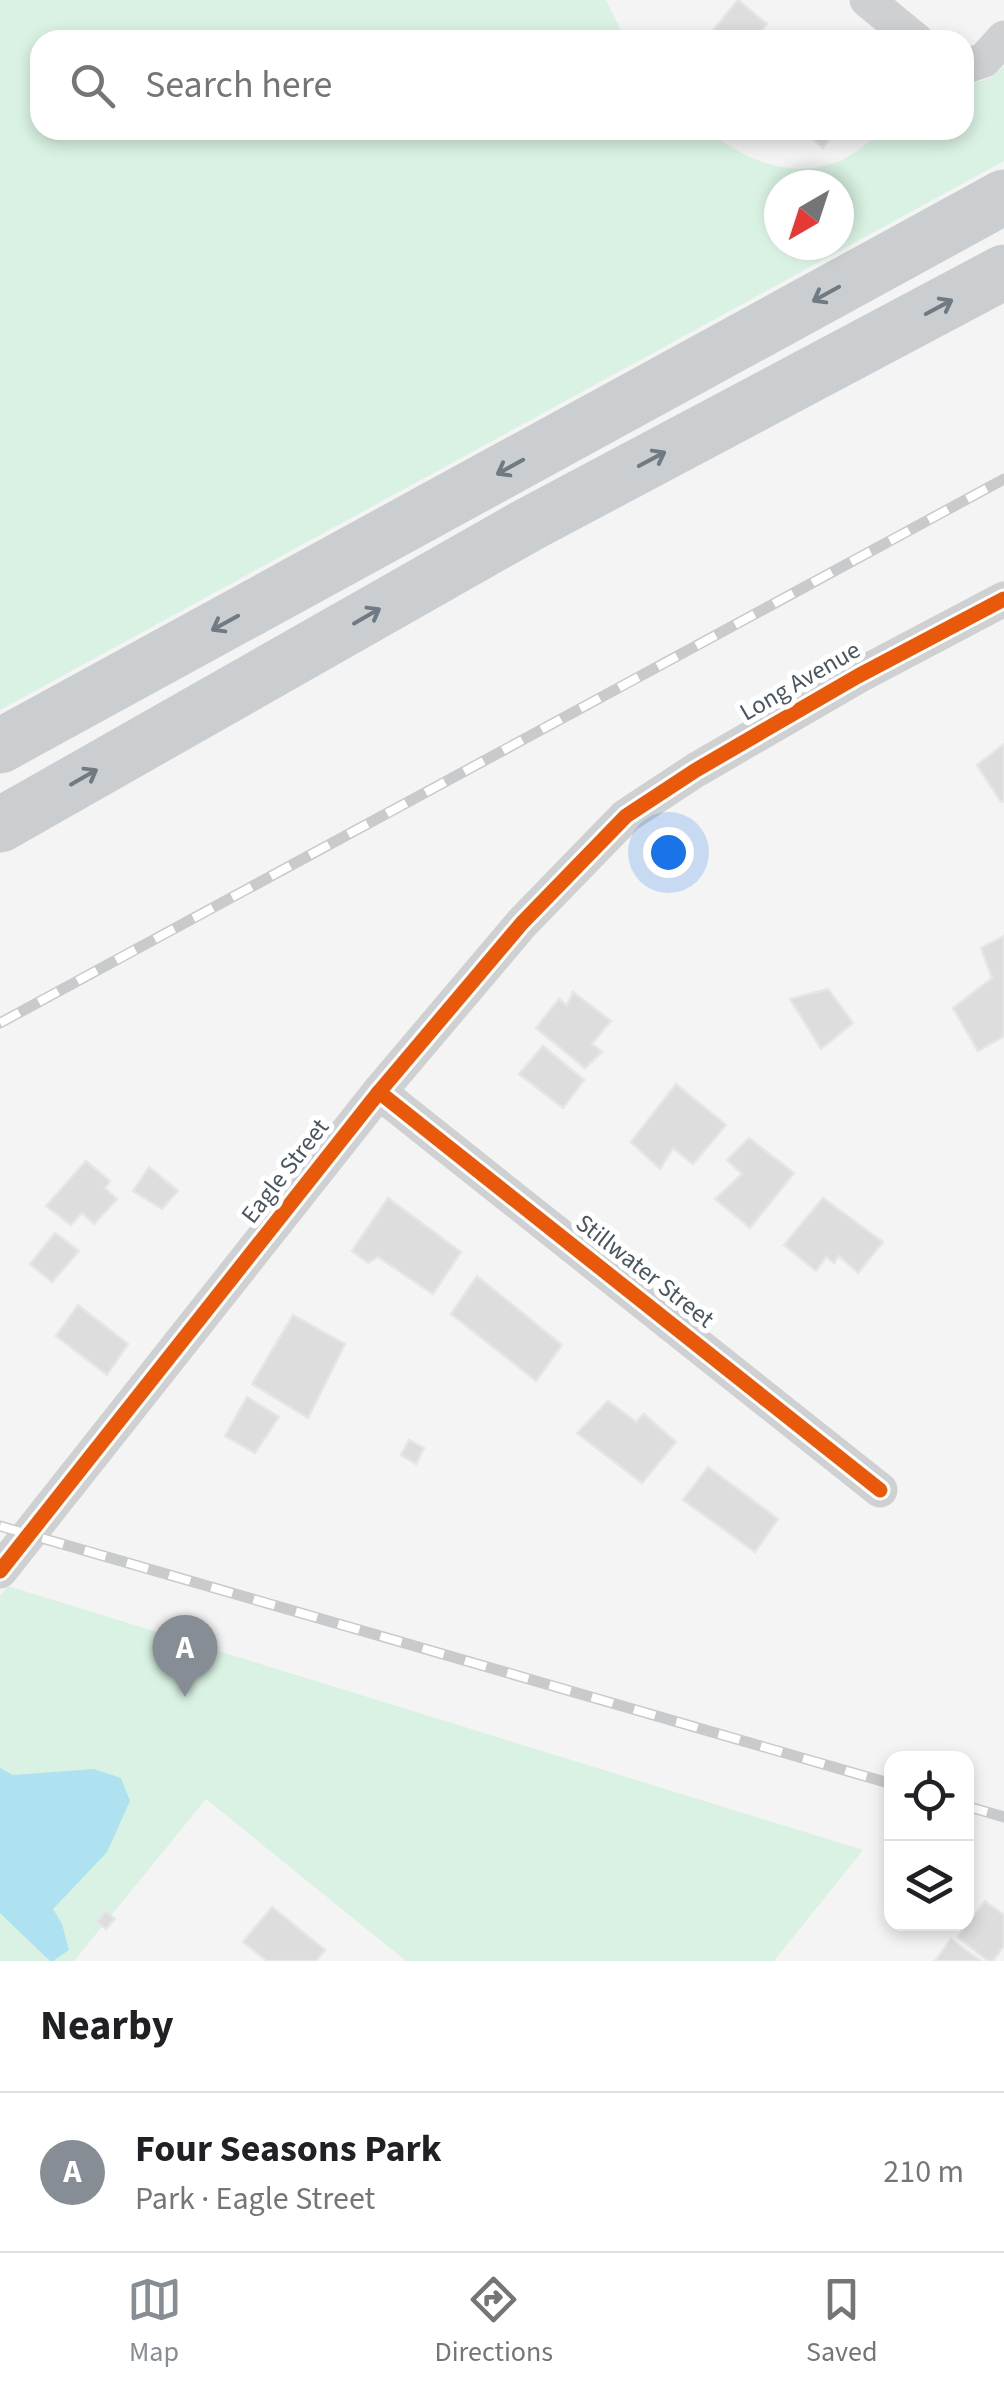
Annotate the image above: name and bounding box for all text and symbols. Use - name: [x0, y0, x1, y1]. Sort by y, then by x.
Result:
- search box: [30, 30, 974, 140]
- icon: search: [65, 58, 120, 113]
- text: Search here: [145, 58, 332, 112]
- north arrow: [764, 170, 854, 260]
- one-way arrow: [812, 285, 842, 305]
- one-way arrow: [923, 297, 953, 316]
- one-way arrow: [636, 449, 666, 468]
- one-way arrow: [496, 457, 526, 477]
- one-way arrow: [352, 606, 381, 626]
- one-way arrow: [211, 614, 241, 633]
- street label: Long Avenue: [733, 632, 867, 730]
- one-way arrow: [69, 766, 99, 786]
- your location: [643, 827, 694, 878]
- street label: Eagle Street: [232, 1110, 338, 1231]
- street label: Stillwater Street: [568, 1205, 722, 1337]
- pin: A: [152, 1614, 218, 1697]
- map controls: [884, 1751, 974, 1931]
- button: locate: [884, 1751, 974, 1841]
- button: layers: [884, 1841, 974, 1931]
- text: Nearby: [40, 1996, 174, 2056]
- text: Four Seasons Park: [135, 2122, 441, 2176]
- text: A: [63, 2149, 82, 2195]
- text: 210 m: [883, 2149, 964, 2195]
- text: Park · Eagle Street: [135, 2176, 375, 2222]
- tab: Map: [127, 2272, 182, 2372]
- tab: Directions: [435, 2272, 553, 2372]
- tab: Saved: [806, 2272, 877, 2372]

